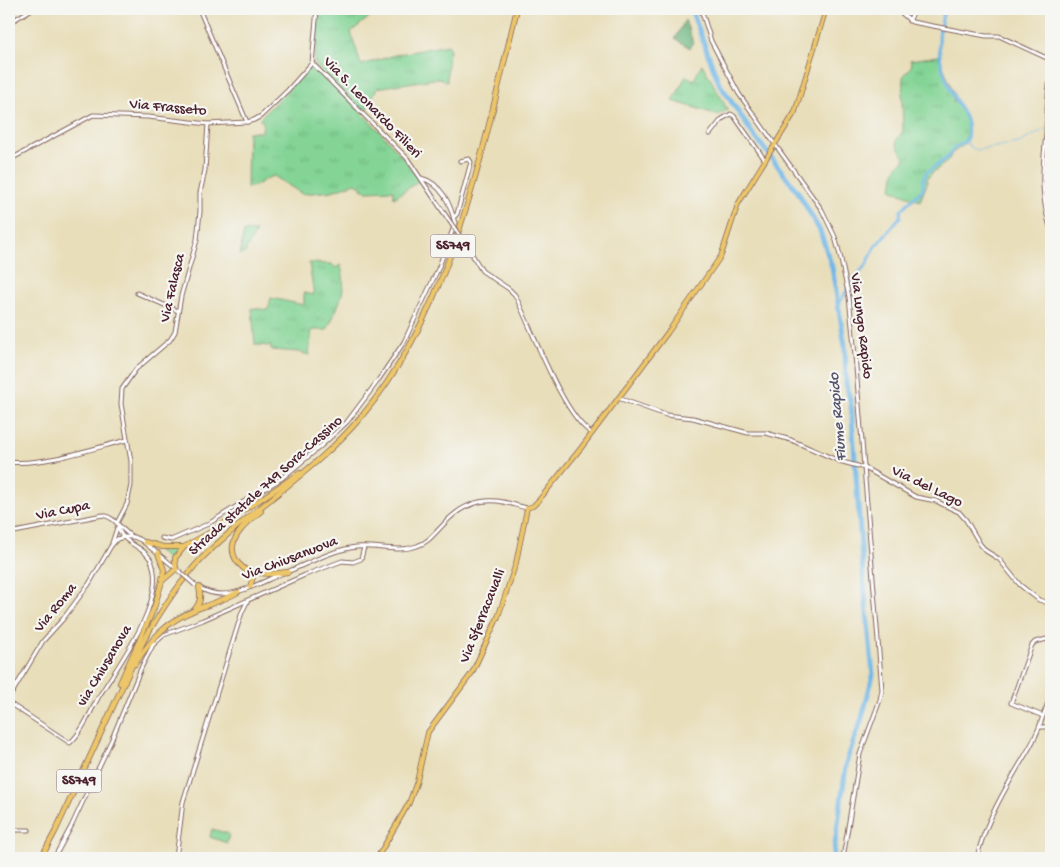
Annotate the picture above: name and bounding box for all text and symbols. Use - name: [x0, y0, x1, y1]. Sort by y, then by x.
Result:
- street label: Via S. Leonardo Filieri: [318, 53, 425, 163]
- street label: Via Frasseto: [128, 96, 208, 120]
- road number: SS749: [430, 235, 476, 258]
- street label: Via Falasca: [156, 251, 190, 325]
- street label: Via Lungo Rapido: [845, 271, 876, 380]
- water label: Fiume Rapido: [826, 371, 852, 462]
- street label: Strada statale 749 Sora-Cassino: [185, 412, 347, 560]
- street label: Via del Lago: [888, 462, 966, 512]
- street label: Via Cupa: [34, 497, 92, 525]
- street label: Via Chiusanuova: [239, 532, 341, 586]
- street label: Via Sferracavalli: [456, 566, 510, 667]
- street label: Via Roma: [30, 579, 82, 637]
- street label: via Chiusanova: [74, 621, 137, 710]
- road number: SS749: [56, 769, 102, 792]

